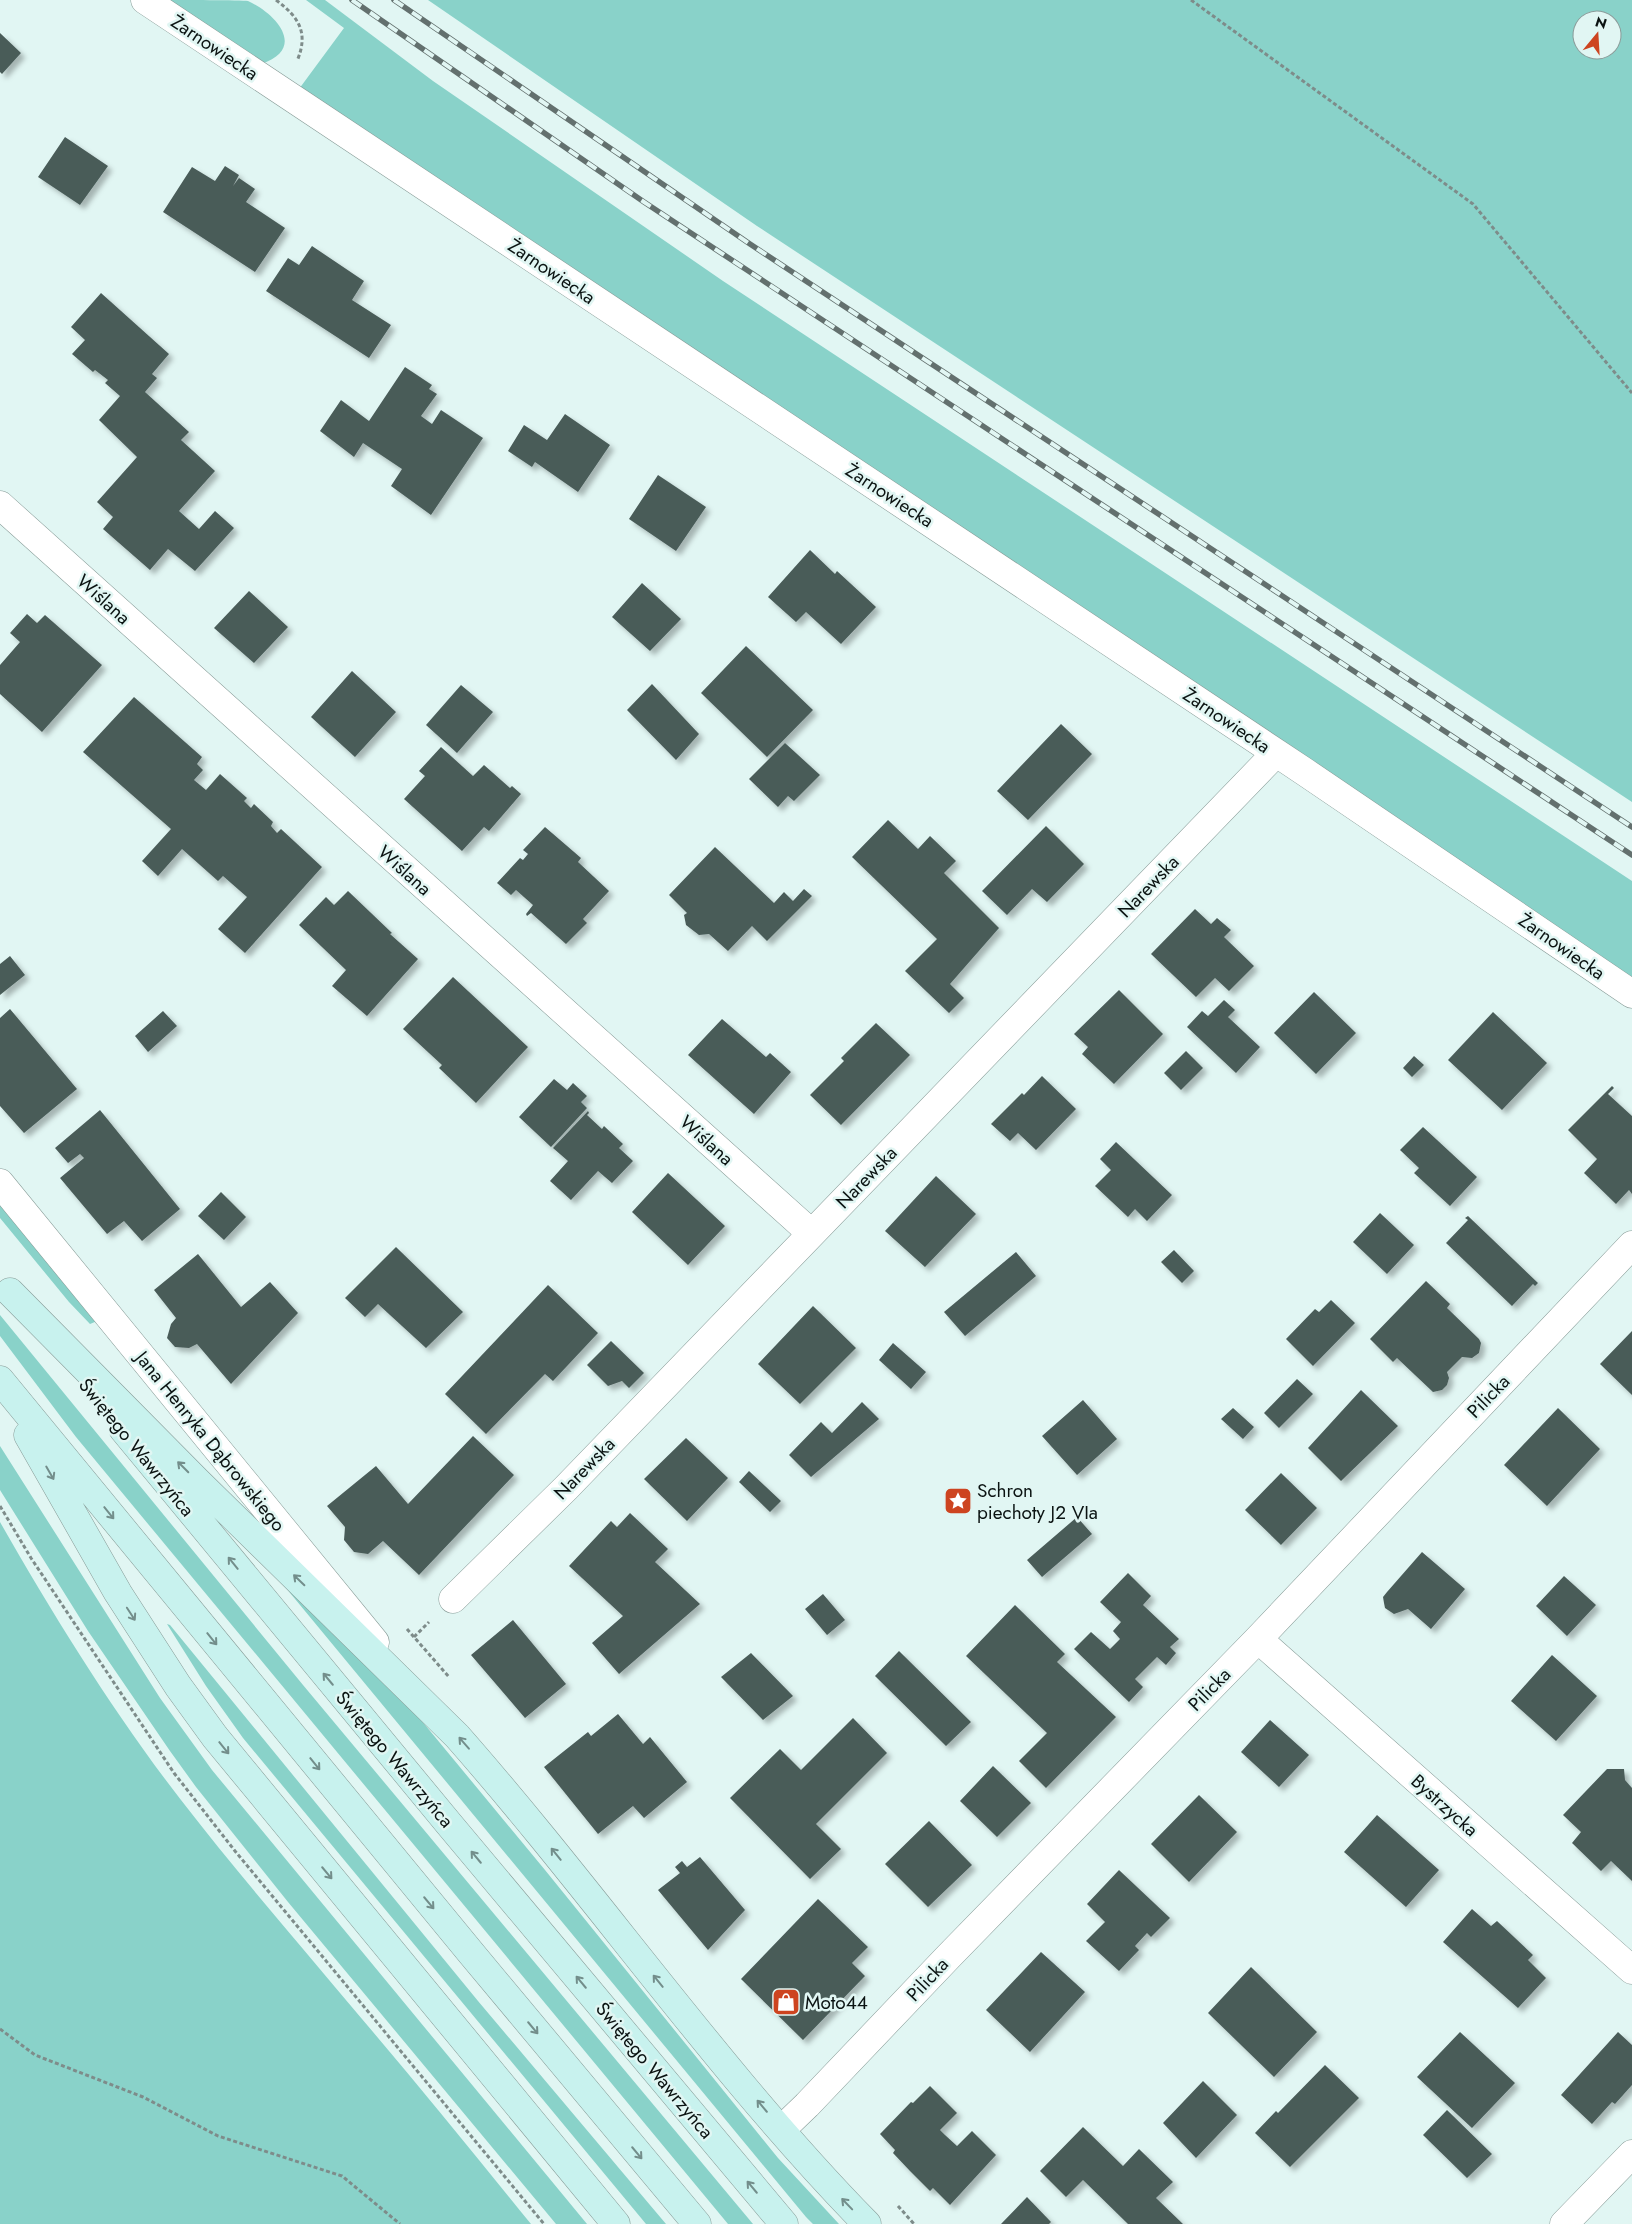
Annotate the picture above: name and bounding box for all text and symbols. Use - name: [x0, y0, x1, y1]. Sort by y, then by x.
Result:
- street label: Żarnowiecka: [166, 8, 264, 87]
- north arrow: [1572, 10, 1622, 60]
- text: N: [1593, 11, 1609, 34]
- street label: Żarnowiecka: [503, 232, 601, 311]
- street label: Żarnowiecka: [840, 457, 939, 534]
- street label: Wiślana: [71, 568, 136, 631]
- street label: Żarnowiecka: [1178, 681, 1276, 760]
- street label: Wiślana: [372, 839, 437, 902]
- street label: Narewska: [1112, 849, 1185, 924]
- street label: Żarnowiecka: [1513, 907, 1611, 986]
- street label: Wiślana: [674, 1109, 739, 1172]
- street label: Narewska: [830, 1140, 903, 1215]
- street label: Jana Henryka Dąbrowskiego: [128, 1343, 292, 1537]
- street label: Pilicka: [1461, 1369, 1516, 1424]
- street label: Świętego Wawrzyńca: [72, 1372, 201, 1522]
- street label: Narewska: [548, 1431, 621, 1506]
- one-way arrow: [176, 1461, 189, 1473]
- one-way arrow: [45, 1466, 55, 1481]
- place label: Schron piechoty J2 VIa: [977, 1477, 1098, 1526]
- place icon: Schron piechoty J2 VIa: [943, 1486, 973, 1516]
- one-way arrow: [103, 1506, 114, 1519]
- one-way arrow: [227, 1557, 239, 1570]
- one-way arrow: [293, 1574, 306, 1586]
- one-way arrow: [126, 1607, 136, 1621]
- one-way arrow: [206, 1632, 217, 1645]
- street label: Pilicka: [1182, 1662, 1237, 1717]
- one-way arrow: [323, 1673, 334, 1686]
- street label: Świętego Wawrzyńca: [329, 1685, 460, 1833]
- one-way arrow: [458, 1737, 470, 1750]
- one-way arrow: [218, 1741, 229, 1754]
- one-way arrow: [310, 1758, 321, 1771]
- street label: Bystrzycka: [1405, 1768, 1484, 1843]
- one-way arrow: [551, 1848, 562, 1861]
- one-way arrow: [471, 1851, 482, 1864]
- one-way arrow: [321, 1867, 332, 1880]
- one-way arrow: [424, 1896, 435, 1909]
- street label: Pilicka: [900, 1951, 955, 2007]
- one-way arrow: [653, 1974, 664, 1987]
- one-way arrow: [575, 1975, 586, 1988]
- shop icon: Moto44: [771, 1987, 801, 2017]
- place label: Moto44: [805, 1989, 868, 2016]
- street label: Świętego Wawrzyńca: [589, 1996, 720, 2144]
- one-way arrow: [527, 2022, 539, 2035]
- one-way arrow: [756, 2099, 768, 2112]
- one-way arrow: [631, 2147, 642, 2160]
- one-way arrow: [747, 2180, 758, 2193]
- one-way arrow: [841, 2197, 853, 2210]

